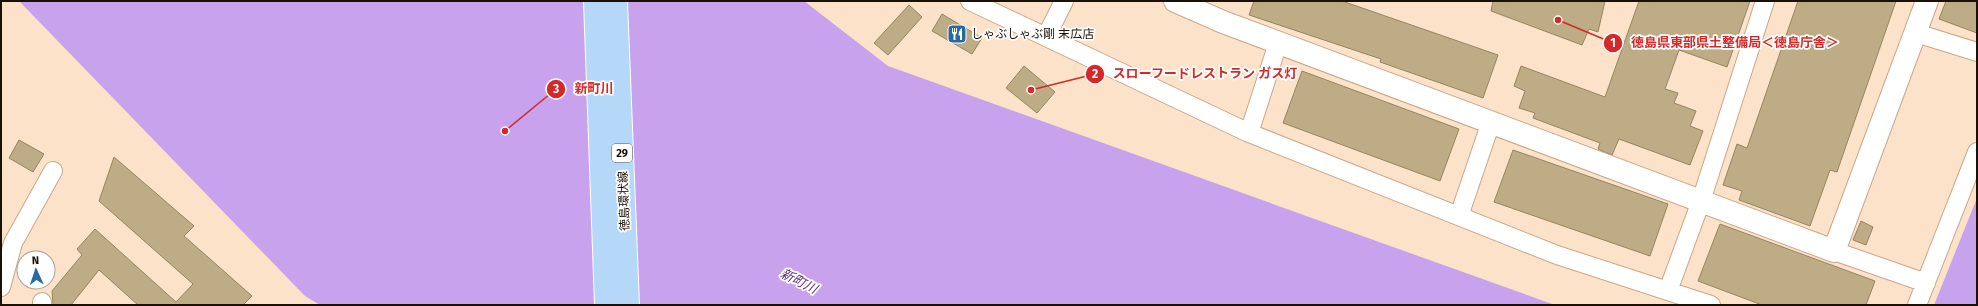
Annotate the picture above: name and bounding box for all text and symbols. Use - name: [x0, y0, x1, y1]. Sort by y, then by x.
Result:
- restaurant icon: しゃぶしゃぶ剛 末広店: [946, 23, 968, 45]
- place label: しゃぶしゃぶ剛 末広店: [971, 27, 1094, 41]
- callout: 徳島県東部県土整備局＜徳島庁舎＞: [1603, 30, 1847, 55]
- text: 徳島県東部県土整備局＜徳島庁舎＞: [1631, 35, 1839, 50]
- text: 1: [1610, 36, 1616, 50]
- callout: スローフードレストラン ガス灯: [1085, 61, 1306, 86]
- text: スローフードレストラン ガス灯: [1113, 66, 1297, 81]
- text: 2: [1092, 67, 1098, 81]
- callout: 新町川: [546, 76, 621, 101]
- text: 新町川: [574, 81, 614, 96]
- text: 3: [552, 82, 559, 96]
- road number: 29: [612, 144, 632, 162]
- street label: 徳島環状線: [616, 171, 632, 231]
- north arrow: [16, 250, 56, 290]
- text: N: [32, 254, 39, 267]
- water label: 新町川: [778, 265, 822, 297]

